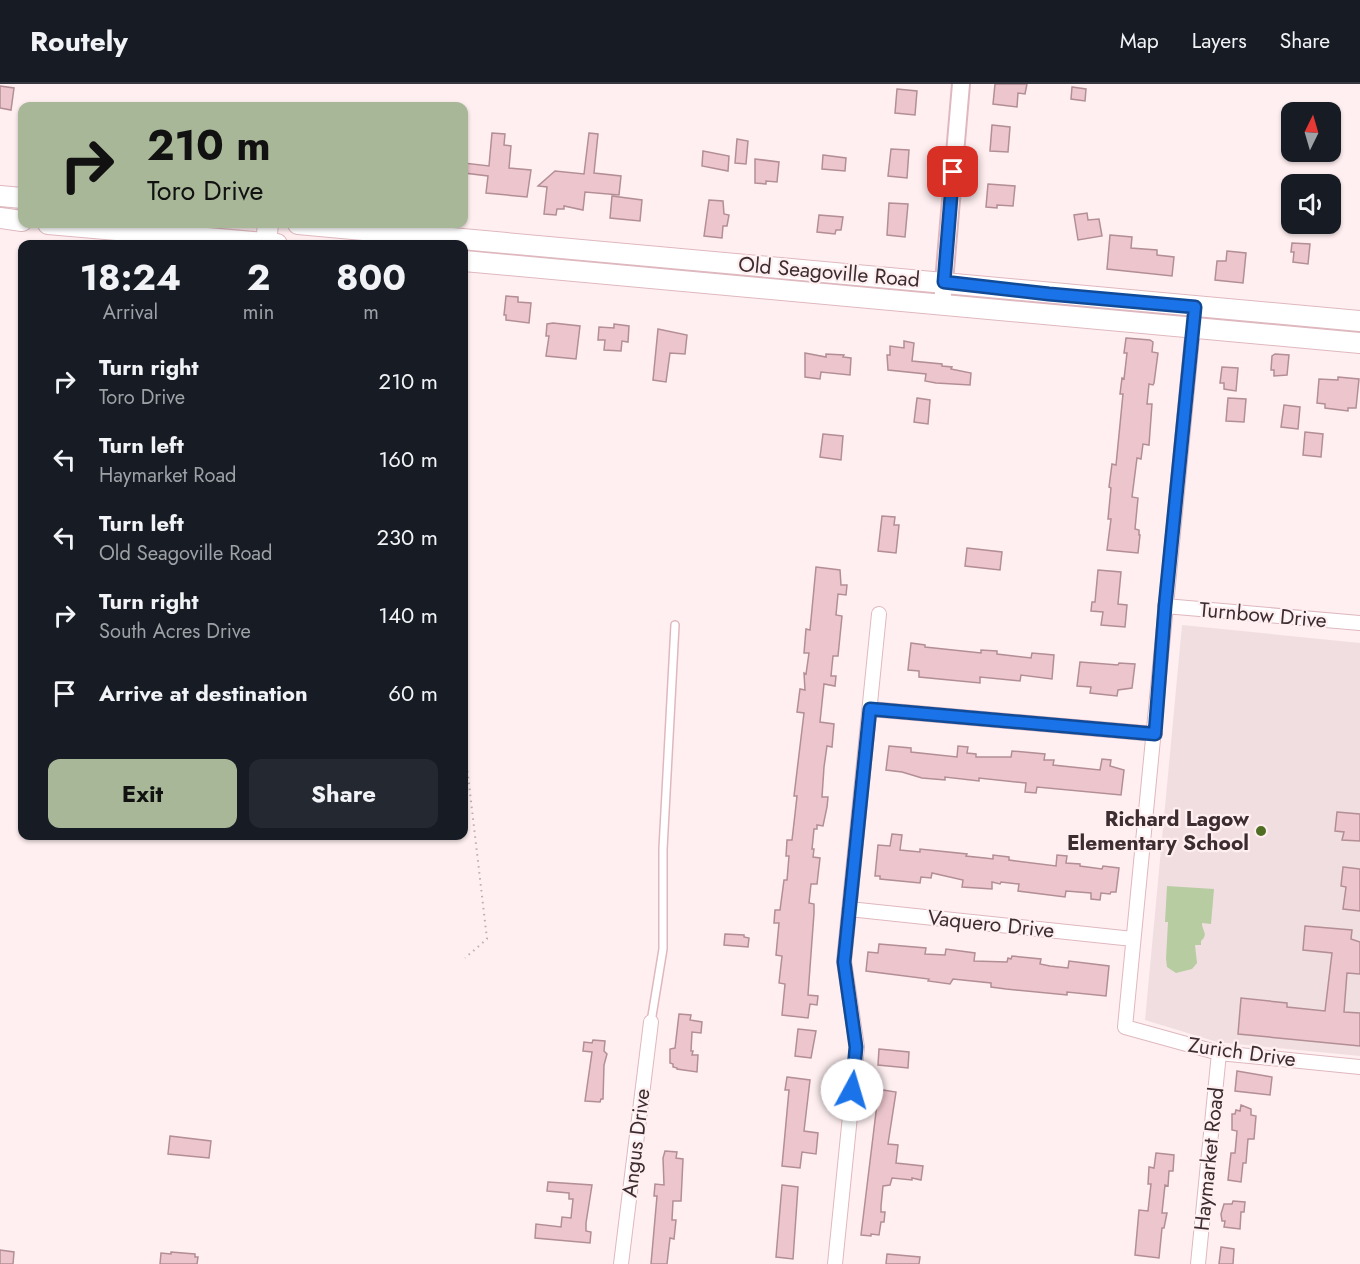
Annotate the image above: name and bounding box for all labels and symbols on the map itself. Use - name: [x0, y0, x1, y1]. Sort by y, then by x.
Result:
- north arrow: [1281, 102, 1341, 162]
- pin: [927, 146, 978, 197]
- street label: Old Seagoville Road: [737, 249, 921, 295]
- street label: Turnbow Drive: [1198, 594, 1328, 636]
- place label: Richard Lagow Elementary School: [1067, 804, 1250, 858]
- marker: Richard Lagow Elementary School: [1254, 824, 1268, 838]
- street label: Vaquero Drive: [926, 902, 1056, 946]
- street label: Zurich Drive: [1186, 1030, 1298, 1074]
- position arrow: [820, 1058, 884, 1122]
- street label: Haymarket Road: [1187, 1086, 1231, 1232]
- street label: Angus Drive: [614, 1087, 658, 1199]

